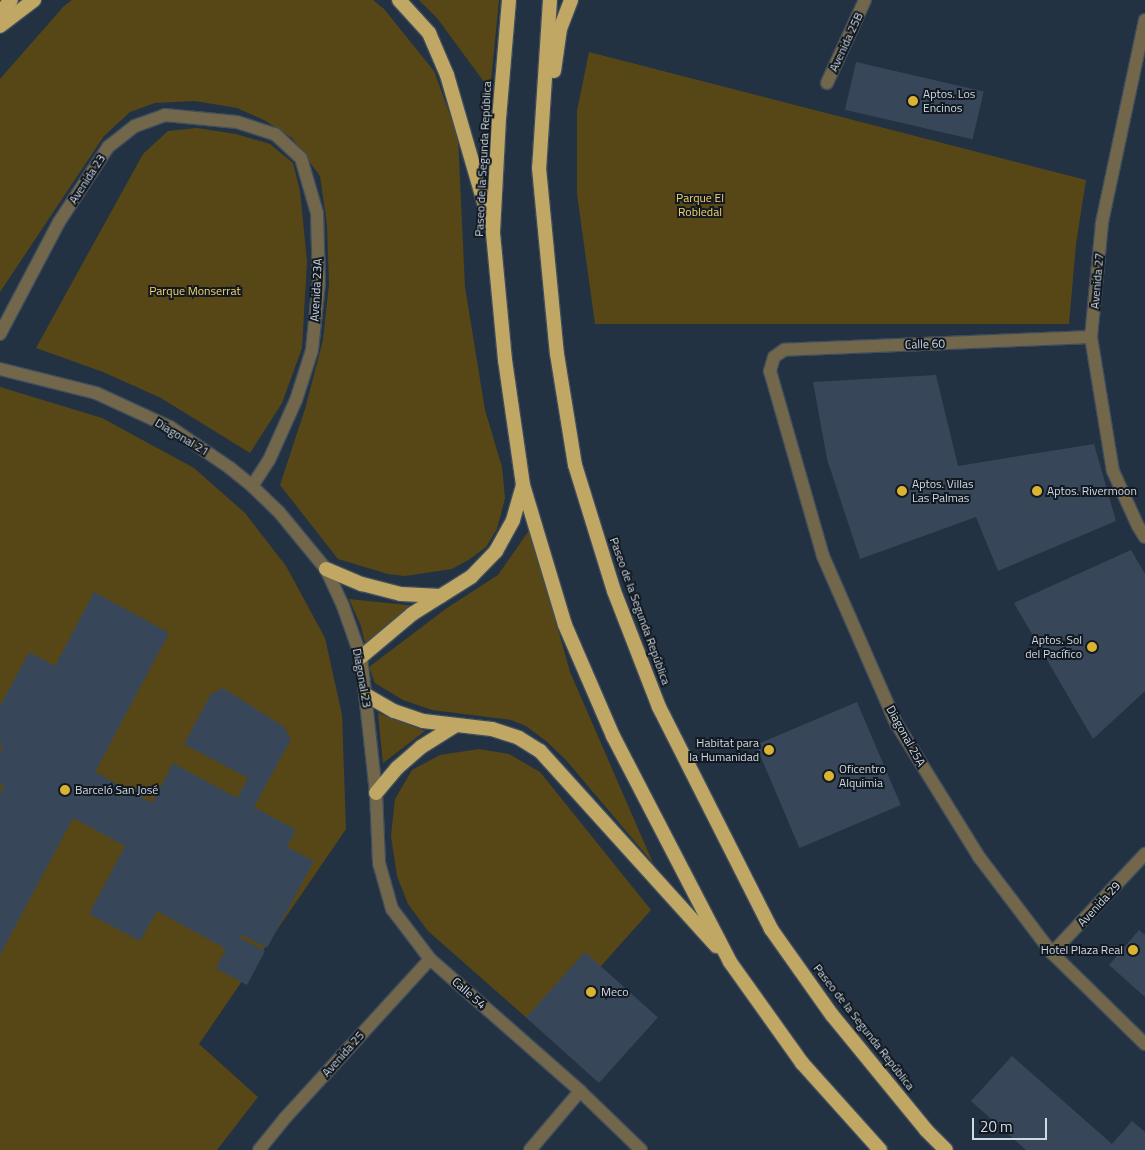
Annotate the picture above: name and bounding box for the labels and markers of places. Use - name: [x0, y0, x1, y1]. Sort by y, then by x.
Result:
- place label: Aptos. Los Encinos: [923, 87, 975, 115]
- marker: Aptos. Los Encinos: [907, 95, 919, 107]
- place label: Aptos. Villas Las Palmas: [912, 477, 974, 505]
- place label: Aptos. Rivermoon: [1047, 484, 1137, 498]
- marker: Aptos. Villas Las Palmas: [896, 485, 908, 497]
- marker: Aptos. Rivermoon: [1031, 485, 1043, 497]
- place label: Aptos. Sol del Pacífico: [1025, 633, 1082, 661]
- marker: Aptos. Sol del Pacífico: [1086, 641, 1098, 653]
- place label: Habitat para la Humanidad: [689, 736, 759, 764]
- marker: Habitat para la Humanidad: [763, 744, 775, 756]
- place label: Oficentro Alquimia: [839, 762, 886, 790]
- marker: Oficentro Alquimia: [823, 770, 835, 782]
- place label: Barceló San José: [75, 783, 158, 797]
- marker: Barceló San José: [59, 784, 71, 796]
- place label: Hotel Plaza Real: [1041, 943, 1123, 957]
- marker: Hotel Plaza Real: [1127, 944, 1139, 956]
- place label: Meco: [601, 985, 629, 999]
- marker: Meco: [585, 986, 597, 998]

